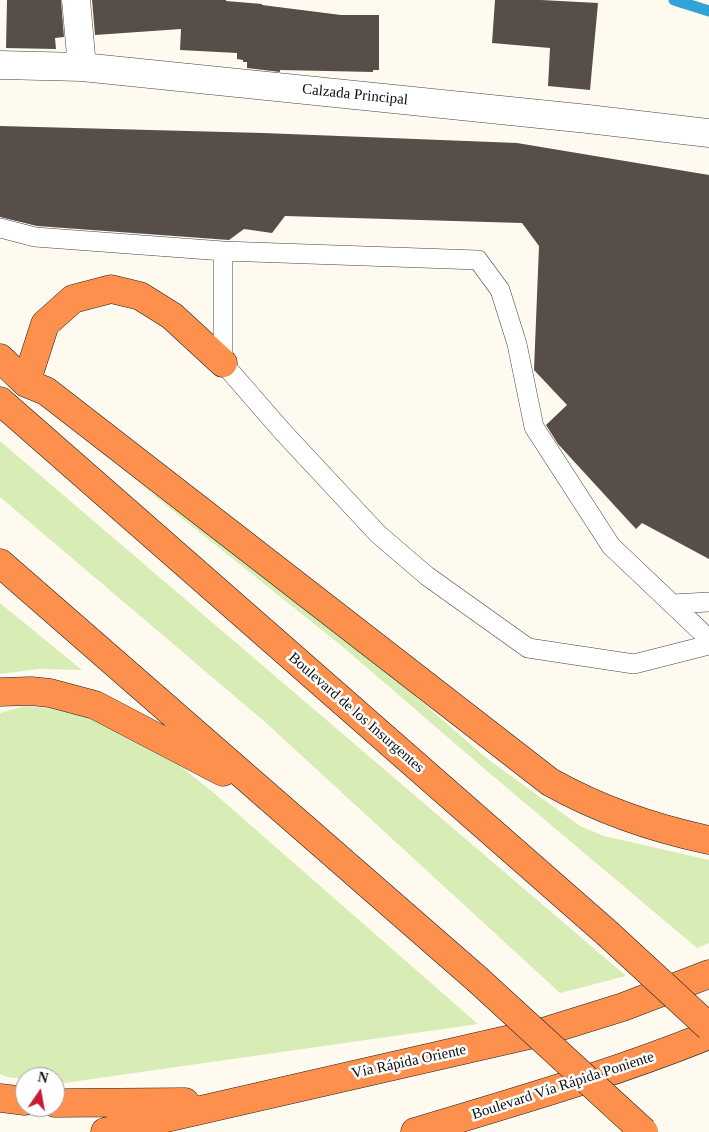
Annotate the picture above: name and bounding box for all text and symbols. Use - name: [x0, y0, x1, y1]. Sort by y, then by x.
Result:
- street label: Calzada Principal: [301, 80, 409, 110]
- street label: Boulevard de los Insurgentes: [284, 649, 428, 777]
- street label: Vía Rápida Oriente: [350, 1041, 468, 1083]
- street label: Boulevard Vía Rápida Poniente: [470, 1048, 656, 1124]
- north arrow: [15, 1067, 65, 1117]
- text: N: [37, 1069, 50, 1086]

